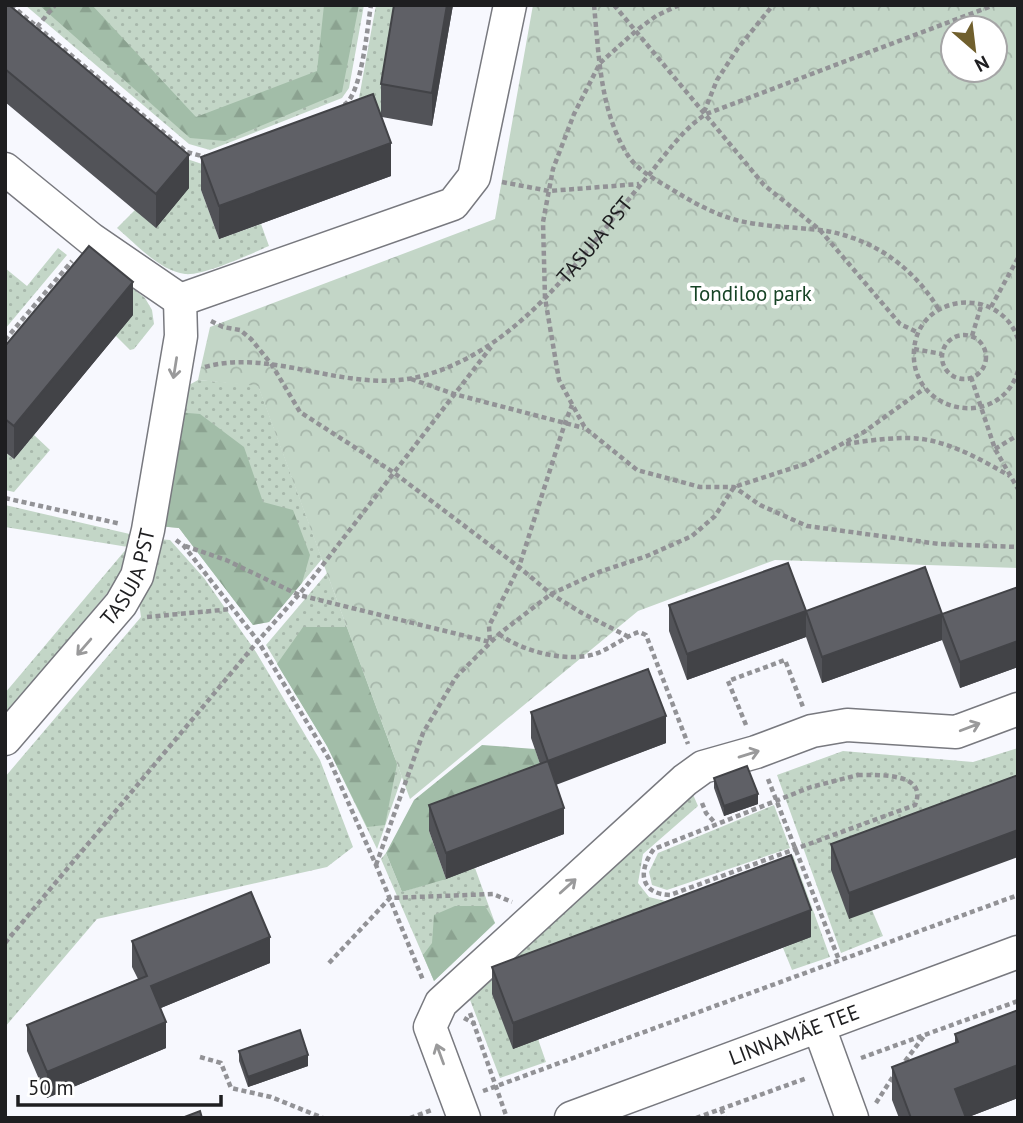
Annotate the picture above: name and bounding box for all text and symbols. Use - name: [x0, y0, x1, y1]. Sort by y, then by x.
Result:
- north arrow: [939, 14, 1009, 84]
- text: N: [971, 50, 993, 78]
- street label: TASUJA PST: [551, 191, 639, 289]
- park label: Tondiloo park: [690, 280, 812, 307]
- one-way arrow: [168, 356, 181, 379]
- street label: TASUJA PST: [94, 525, 161, 631]
- one-way arrow: [76, 638, 92, 656]
- one-way arrow: [959, 719, 981, 732]
- one-way arrow: [737, 747, 759, 760]
- one-way arrow: [559, 878, 577, 894]
- street label: LINNAMÄE TEE: [725, 998, 863, 1071]
- one-way arrow: [433, 1043, 445, 1065]
- scale bar: [18, 1064, 220, 1108]
- text: 50 m: [28, 1074, 74, 1101]

